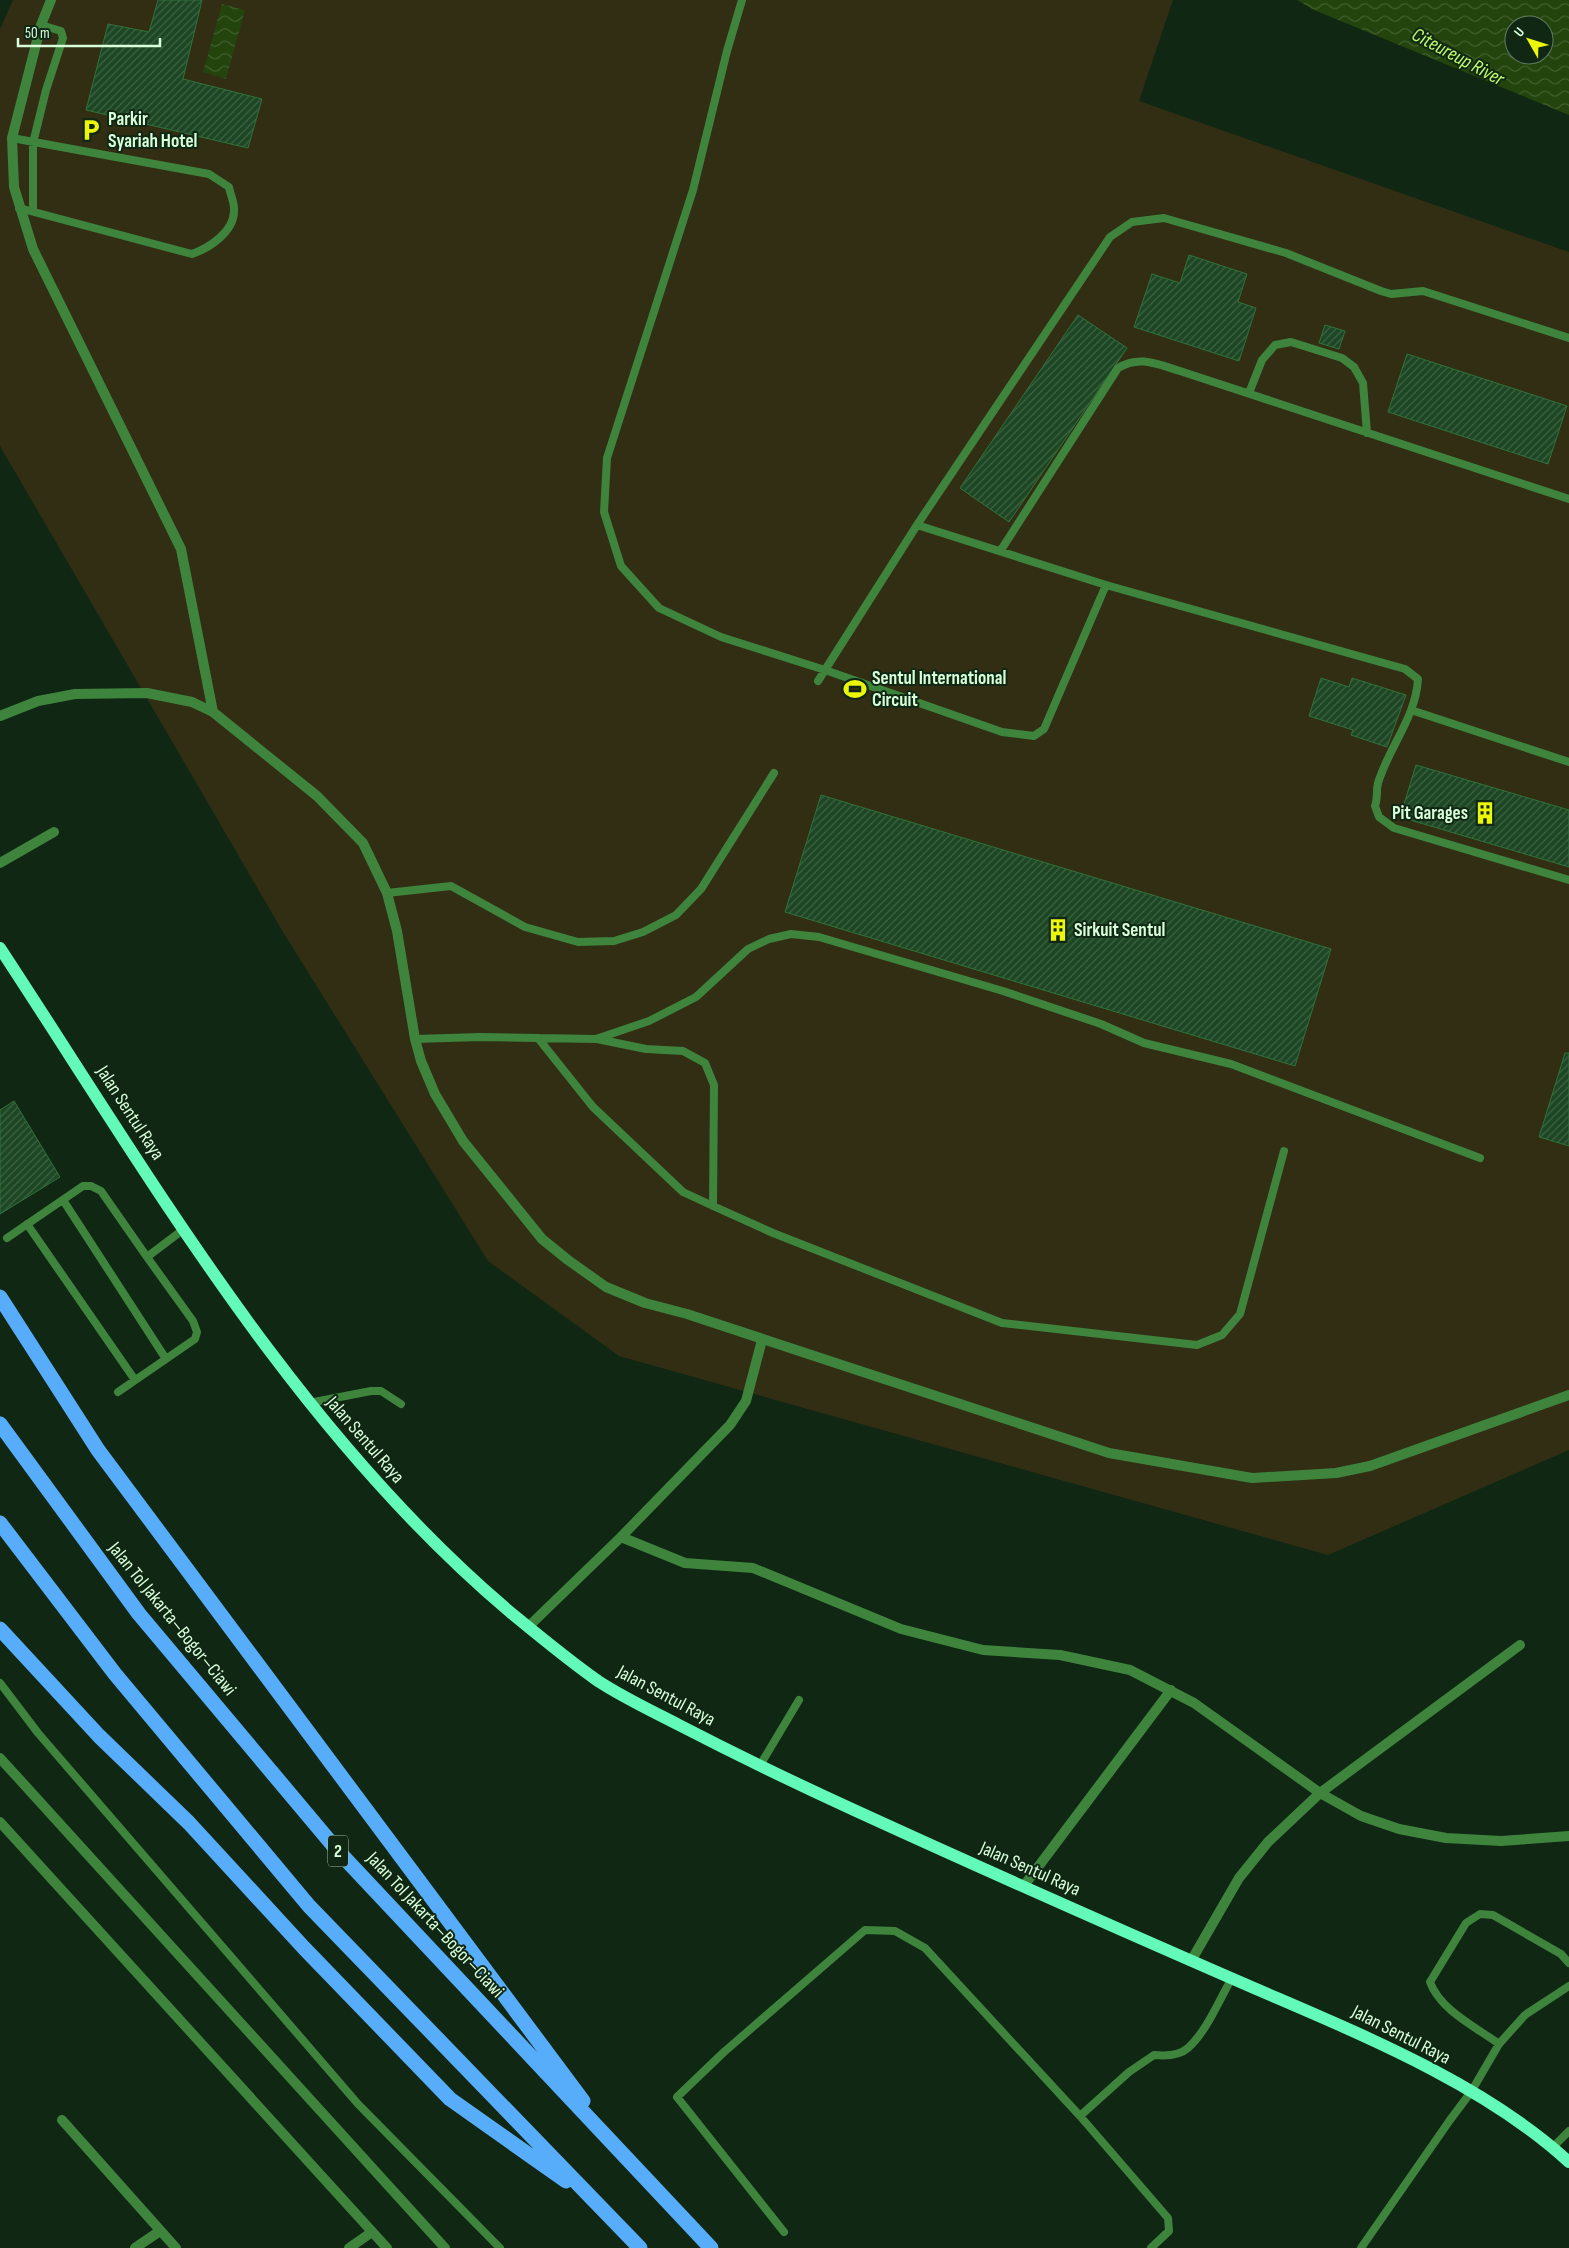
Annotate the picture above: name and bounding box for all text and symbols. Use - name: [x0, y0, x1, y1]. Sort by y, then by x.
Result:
- scale bar: [18, 15, 160, 47]
- north arrow: [1504, 15, 1554, 65]
- water label: Citeureup River: [1408, 23, 1509, 92]
- text: 50 m: [25, 24, 50, 43]
- text: U: [1510, 24, 1528, 40]
- place label: Parkir Syariah Hotel: [108, 108, 197, 153]
- parking icon: Parkir Syariah Hotel: [78, 117, 104, 143]
- place label: Sentul International Circuit: [872, 667, 1006, 712]
- sports icon: Sentul International Circuit: [842, 676, 868, 702]
- building icon: Pit Garages: [1472, 800, 1498, 826]
- place label: Pit Garages: [1392, 802, 1468, 825]
- building icon: Sirkuit Sentul: [1045, 917, 1071, 943]
- place label: Sirkuit Sentul: [1074, 919, 1165, 942]
- street label: Jalan Sentul Raya: [91, 1061, 169, 1164]
- street label: Jalan Sentul Raya: [320, 1391, 409, 1488]
- street label: Jalan Tol Jakarta–Bogor–Ciawi: [102, 1537, 241, 1700]
- street label: Jalan Sentul Raya: [612, 1660, 719, 1731]
- road number: 2: [328, 1835, 348, 1866]
- street label: Jalan Sentul Raya: [975, 1836, 1084, 1901]
- street label: Jalan Tol Jakarta–Bogor–Ciawi: [361, 1847, 509, 2003]
- street label: Jalan Sentul Raya: [1347, 2000, 1454, 2070]

